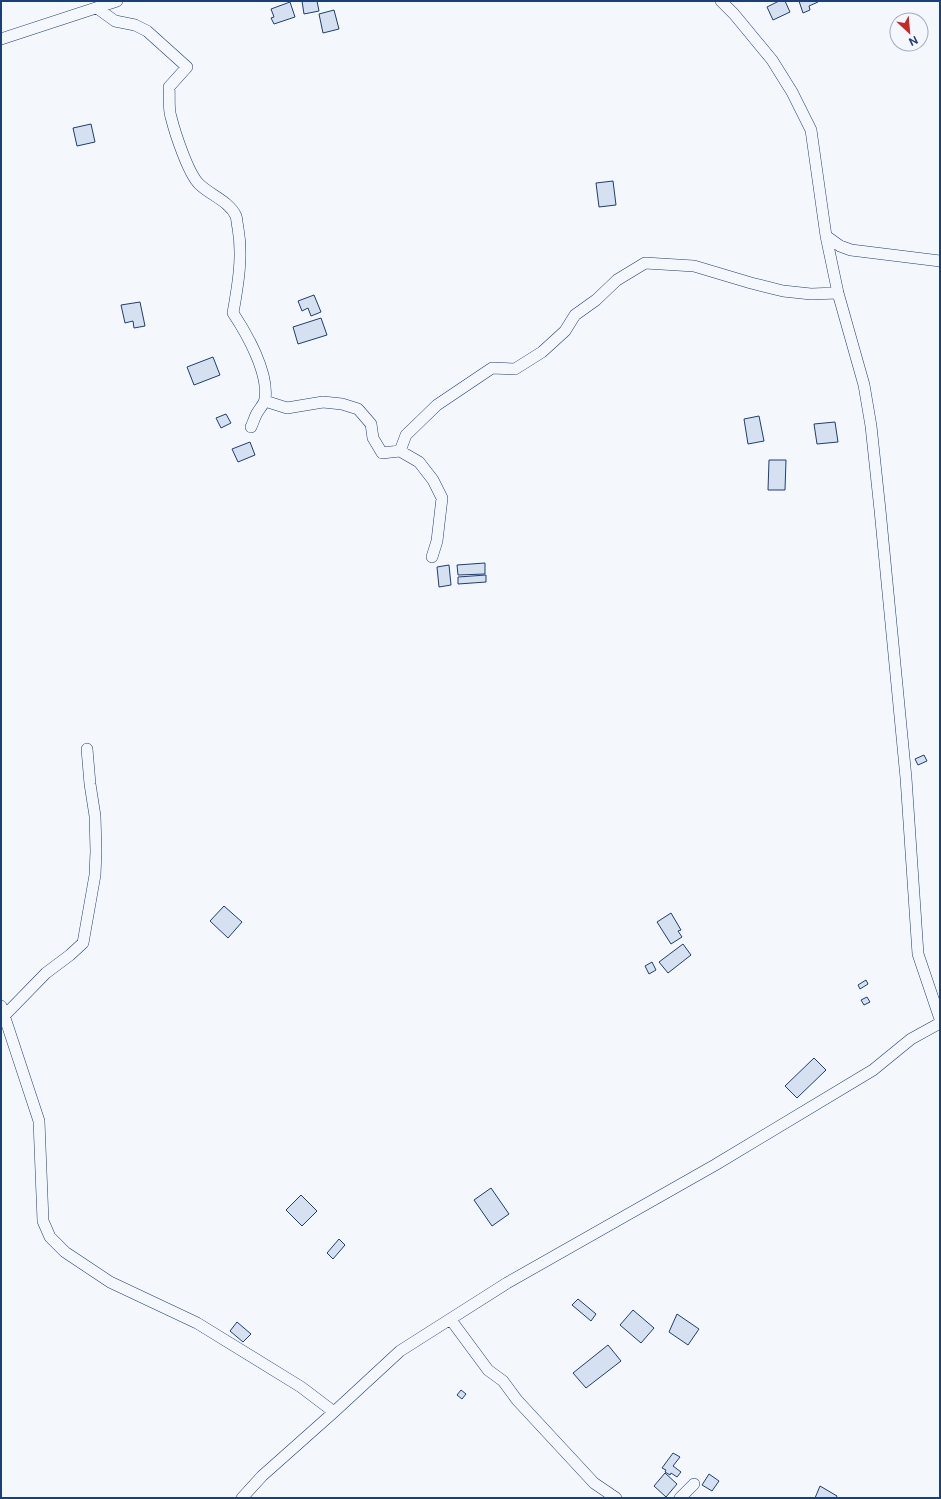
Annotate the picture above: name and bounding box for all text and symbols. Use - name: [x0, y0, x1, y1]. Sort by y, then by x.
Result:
- north arrow: [889, 12, 929, 52]
- text: N: [907, 34, 920, 48]

